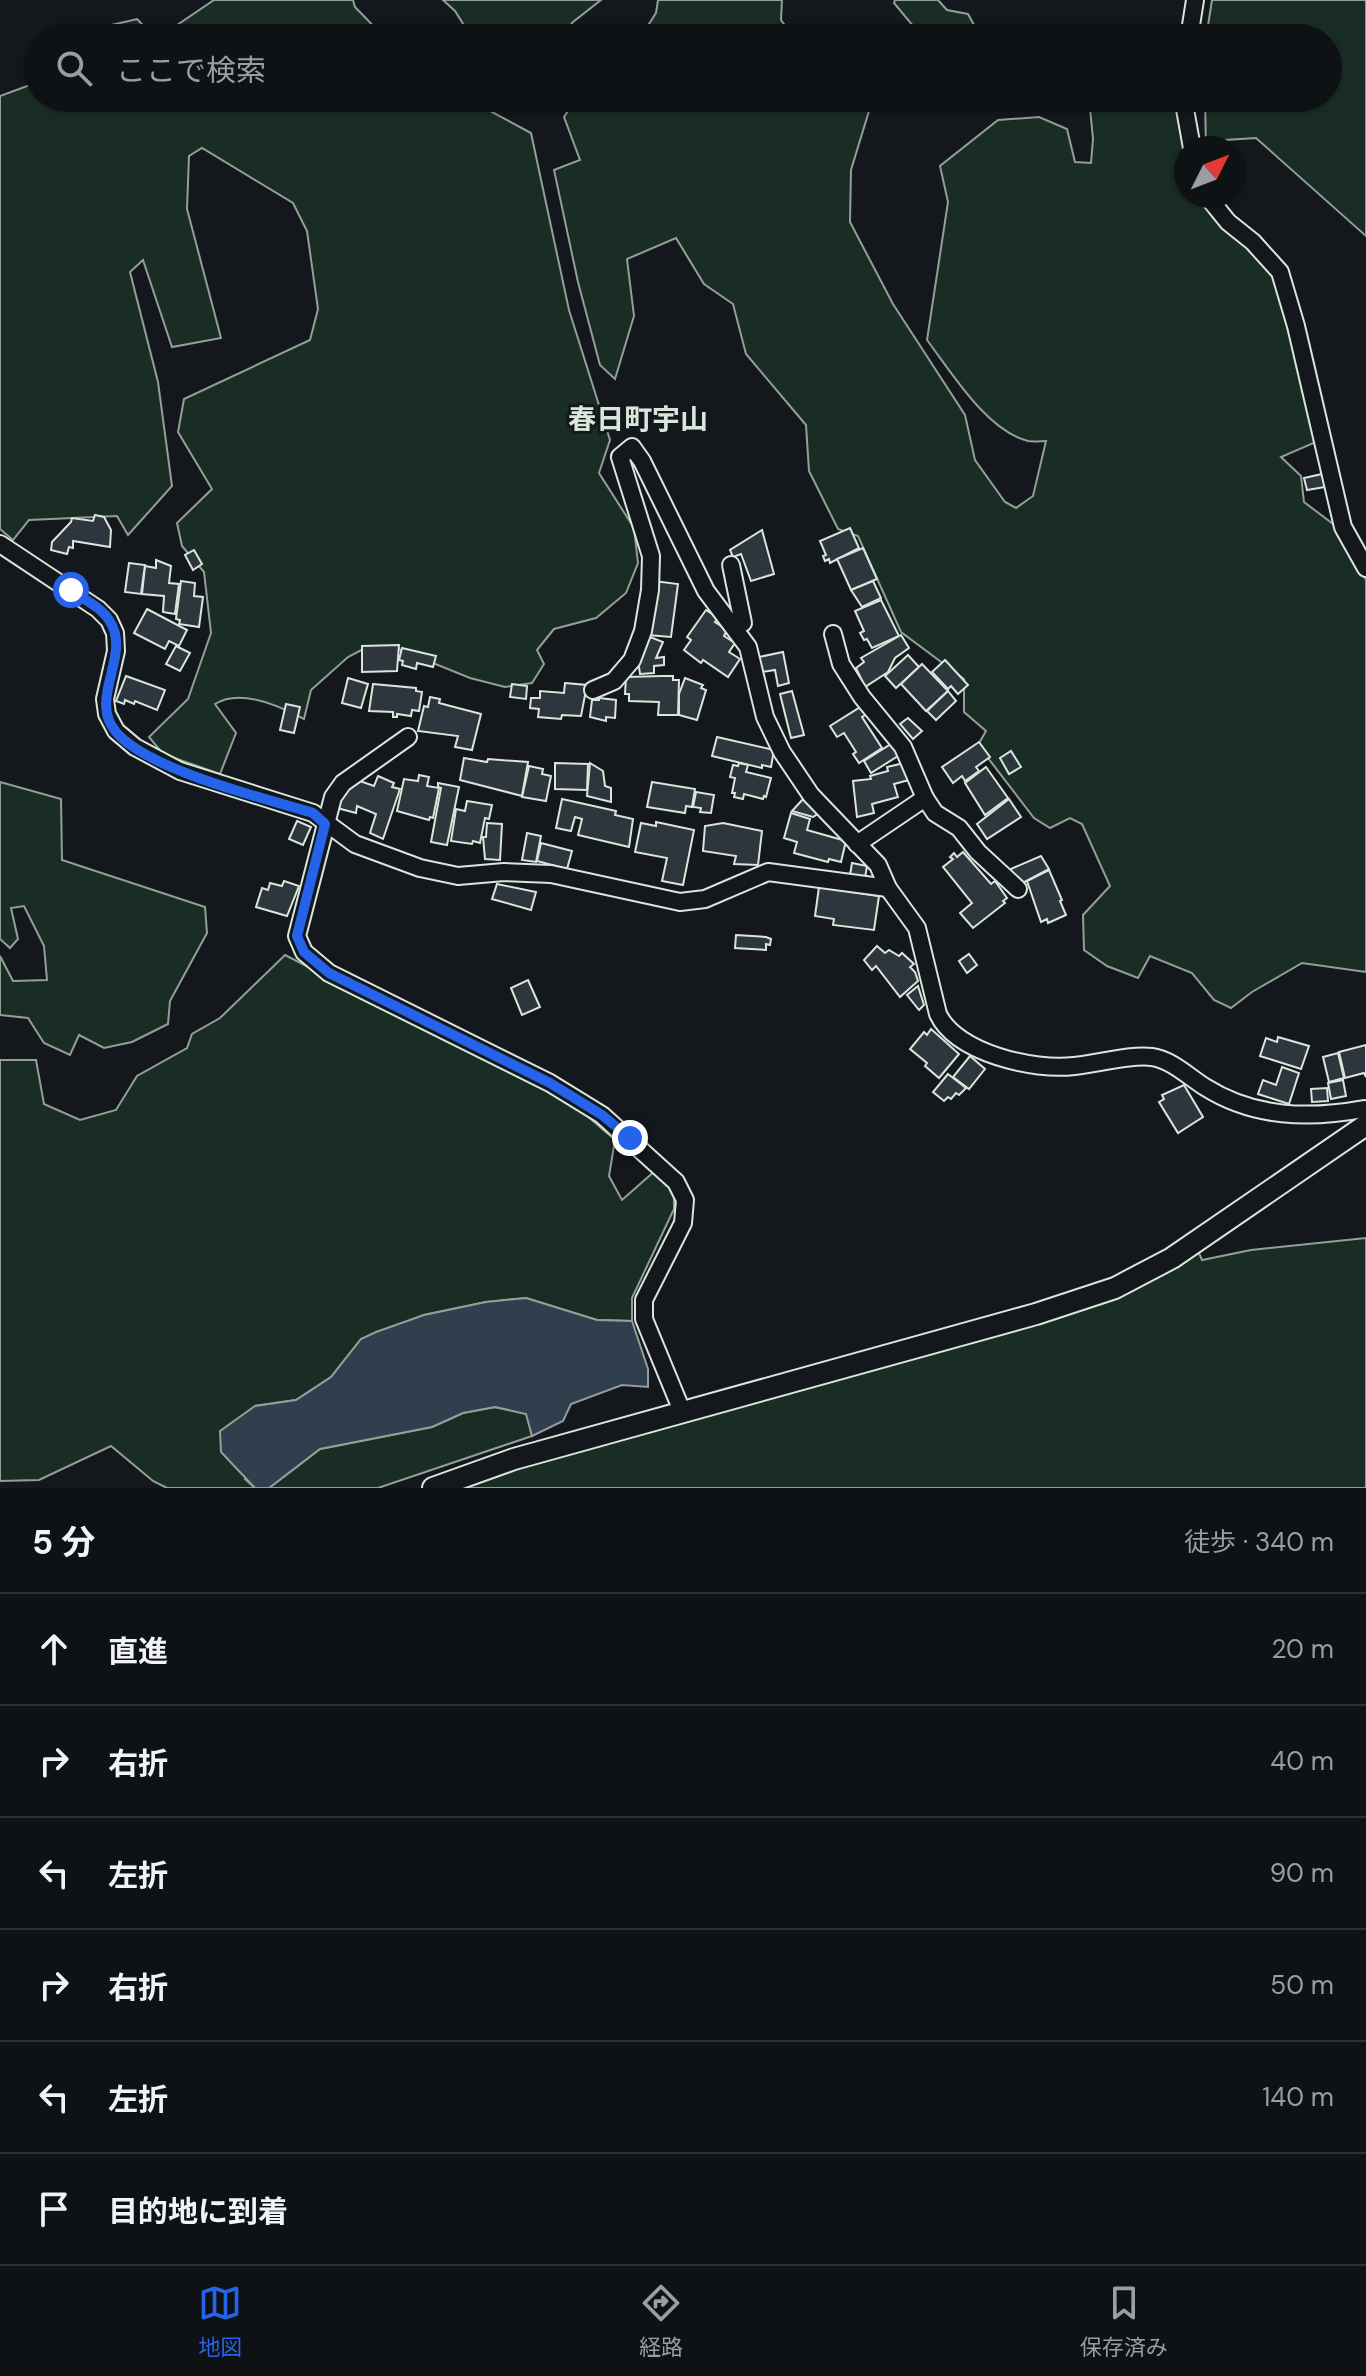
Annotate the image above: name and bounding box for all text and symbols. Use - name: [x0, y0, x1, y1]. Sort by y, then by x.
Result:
- search box: [24, 24, 1342, 112]
- icon: search: [52, 46, 96, 90]
- text: ここで検索: [116, 51, 266, 90]
- north arrow: [1174, 136, 1246, 208]
- district label: 春日町宇山: [568, 401, 708, 438]
- route start: [53, 572, 89, 608]
- route end: [612, 1120, 648, 1156]
- text: 5 分: [32, 1520, 95, 1565]
- text: 徒歩 · 340 m: [1184, 1525, 1334, 1559]
- icon: ahead: [32, 1627, 76, 1671]
- text: 直進: [108, 1632, 168, 1671]
- text: 20 m: [1271, 1632, 1334, 1666]
- icon: right: [32, 1739, 76, 1783]
- text: 右折: [108, 1744, 168, 1783]
- text: 40 m: [1270, 1744, 1334, 1778]
- icon: left: [32, 1851, 76, 1895]
- text: 左折: [108, 1856, 168, 1895]
- text: 90 m: [1270, 1856, 1334, 1890]
- icon: right: [32, 1963, 76, 2007]
- text: 右折: [108, 1968, 168, 2007]
- text: 50 m: [1270, 1968, 1334, 2002]
- icon: left: [32, 2075, 76, 2119]
- text: 左折: [108, 2080, 168, 2119]
- text: 140 m: [1262, 2080, 1334, 2114]
- icon: arrive: [32, 2187, 76, 2231]
- text: 目的地に到着: [108, 2192, 288, 2231]
- tab: 地図: [198, 2281, 242, 2362]
- tab: 経路: [639, 2281, 683, 2362]
- tab: 保存済み: [1080, 2281, 1168, 2362]

